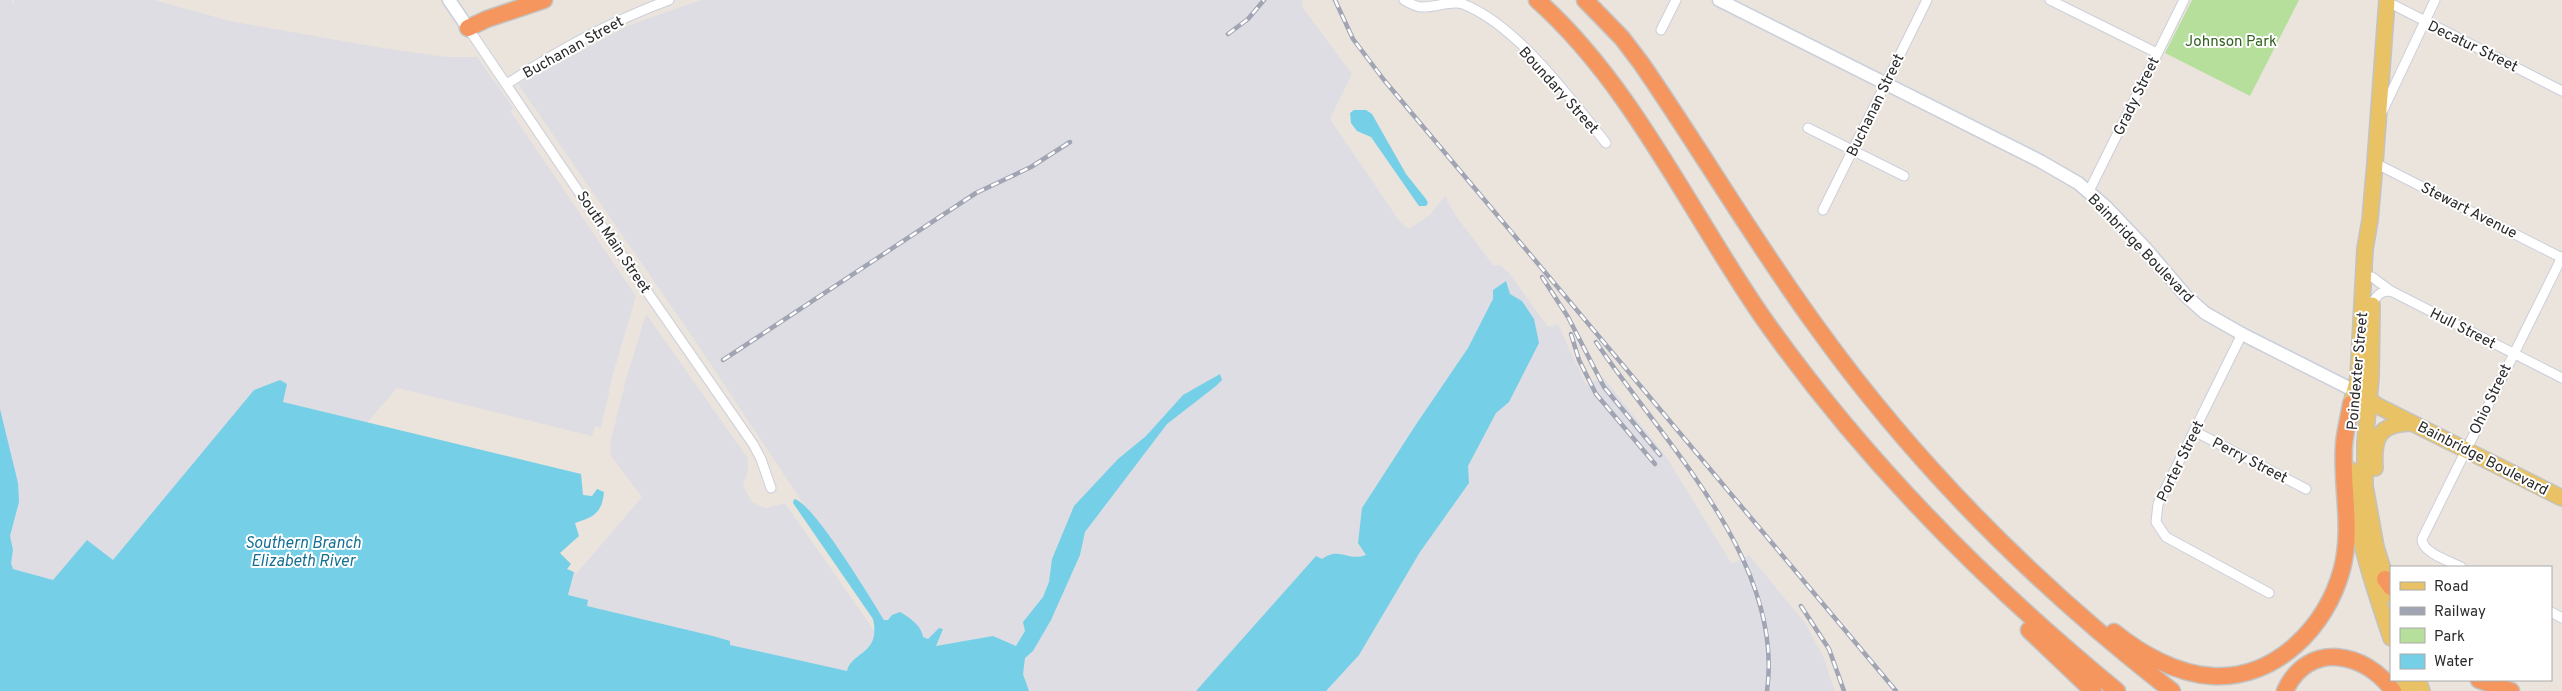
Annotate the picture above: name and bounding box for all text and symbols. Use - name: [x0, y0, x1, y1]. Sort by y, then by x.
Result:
- street label: Buchanan Street: [520, 13, 627, 84]
- street label: Decatur Street: [2424, 17, 2521, 77]
- park label: Johnson Park: [2185, 33, 2277, 52]
- street label: Boundary Street: [1514, 43, 1602, 139]
- street label: Buchanan Street: [1843, 51, 1909, 160]
- street label: Grady Street: [2110, 54, 2165, 139]
- street label: Stewart Avenue: [2417, 179, 2520, 244]
- street label: South Main Street: [571, 188, 654, 298]
- street label: Bainbridge Boulevard: [2083, 191, 2197, 308]
- street label: Hull Street: [2426, 305, 2499, 354]
- street label: Poindexter Street: [2344, 311, 2373, 431]
- street label: Ohio Street: [2466, 361, 2517, 438]
- street label: Porter Street: [2153, 418, 2209, 505]
- street label: Bainbridge Boulevard: [2414, 418, 2551, 501]
- street label: Perry Street: [2208, 434, 2290, 488]
- water label: Southern Branch Elizabeth River: [245, 534, 361, 572]
- legend: [2390, 566, 2552, 681]
- text: Road: [2434, 578, 2469, 597]
- text: Railway: [2434, 603, 2486, 622]
- text: Park: [2434, 628, 2465, 647]
- text: Water: [2434, 653, 2474, 672]

